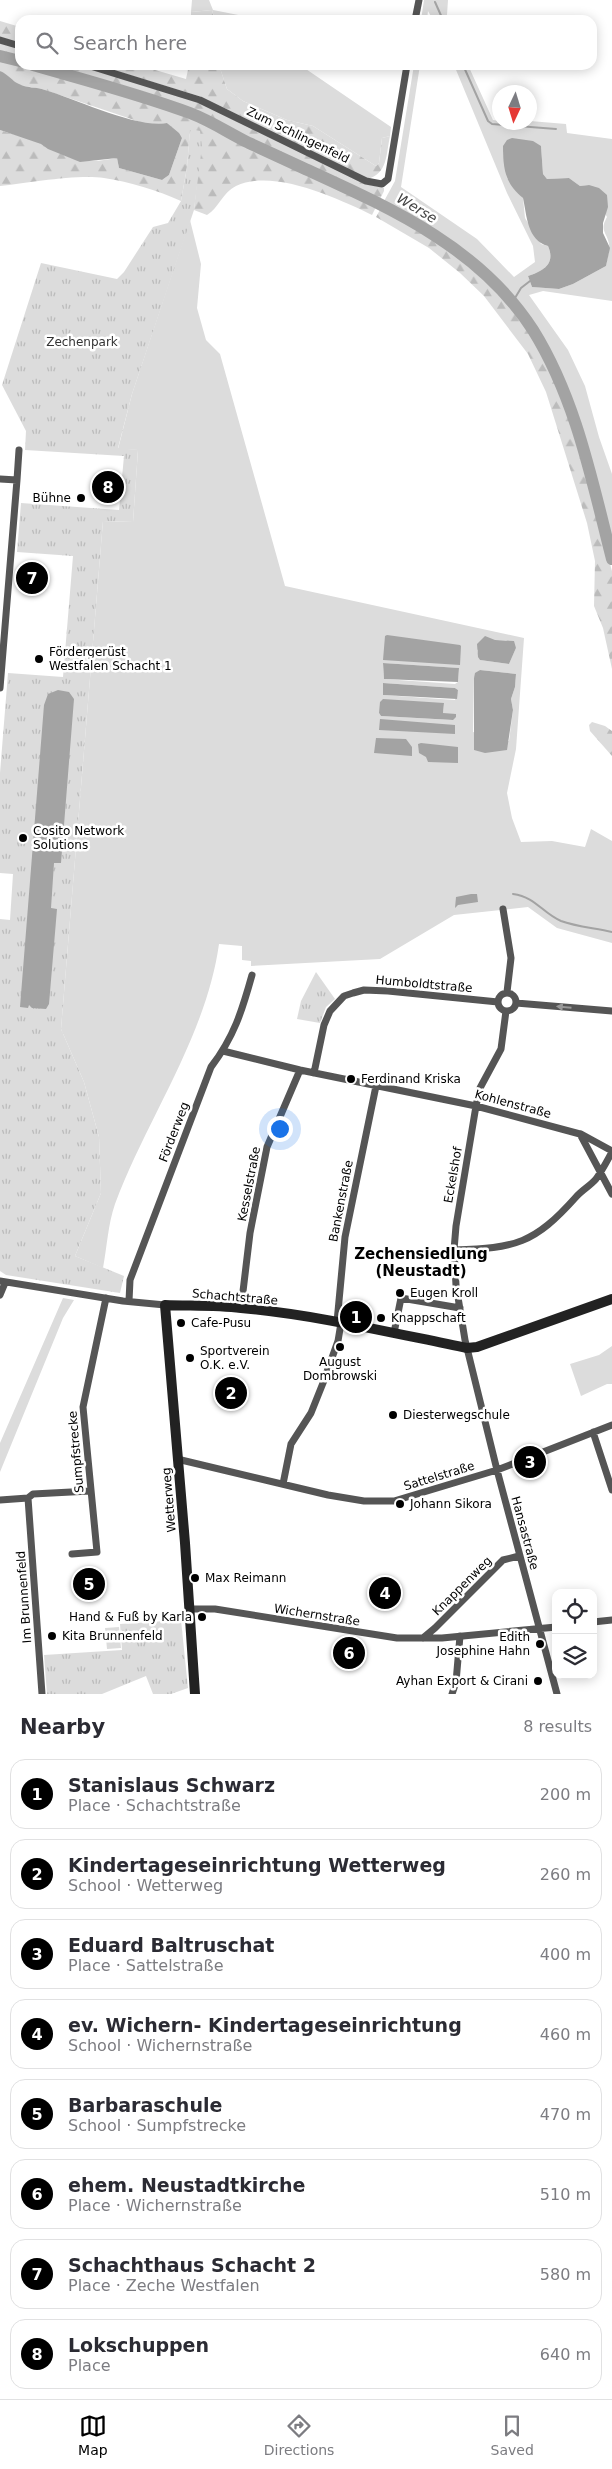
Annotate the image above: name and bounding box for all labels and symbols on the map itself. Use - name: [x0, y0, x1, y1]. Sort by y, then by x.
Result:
- north arrow: [492, 85, 537, 130]
- street label: Zum Schlingenfeld: [244, 104, 352, 166]
- water label: Werse: [394, 190, 440, 226]
- park label: Zechenpark: [46, 335, 118, 349]
- pin: 8: [92, 468, 124, 506]
- place label: Bühne: [33, 491, 71, 505]
- marker: Bühne: [75, 492, 87, 504]
- pin: 7: [16, 559, 48, 597]
- place label: Fördergerüst Westfalen Schacht 1: [49, 645, 172, 673]
- marker: Fördergerüst Westfalen Schacht 1: [33, 653, 45, 665]
- place label: Cosito Network Solutions: [33, 824, 124, 852]
- marker: Cosito Network Solutions: [17, 832, 29, 844]
- street label: Humboldtstraße: [375, 973, 473, 995]
- one-way arrow: [556, 1002, 572, 1010]
- place label: Ferdinand Kriska: [361, 1072, 461, 1086]
- marker: Ferdinand Kriska: [345, 1073, 357, 1085]
- street label: Kohlenstraße: [473, 1087, 553, 1121]
- street label: Förderweg: [156, 1100, 192, 1164]
- your location: [267, 1116, 293, 1142]
- street label: Kesselstraße: [235, 1145, 263, 1223]
- street label: Eckelshof: [441, 1145, 465, 1204]
- street label: Bankenstraße: [326, 1159, 356, 1243]
- district label: Zechensiedlung (Neustadt): [354, 1245, 488, 1280]
- street label: Schachtstraße: [191, 1286, 279, 1308]
- place label: Eugen Kroll: [410, 1286, 478, 1300]
- marker: Eugen Kroll: [394, 1287, 406, 1299]
- pin: 1: [340, 1298, 372, 1336]
- place label: Knappschaft: [391, 1311, 466, 1325]
- marker: Knappschaft: [375, 1312, 387, 1324]
- place label: Cafe-Pusu: [191, 1316, 251, 1330]
- marker: Cafe-Pusu: [175, 1317, 187, 1329]
- marker: August Dombrowski: [334, 1341, 346, 1353]
- place label: Sportverein O.K. e.V.: [200, 1344, 270, 1372]
- marker: Sportverein O.K. e.V.: [184, 1352, 196, 1364]
- place label: August Dombrowski: [303, 1355, 377, 1383]
- pin: 2: [215, 1374, 247, 1412]
- place label: Diesterwegschule: [403, 1408, 510, 1422]
- marker: Diesterwegschule: [387, 1409, 399, 1421]
- street label: Sumpfstrecke: [65, 1410, 87, 1494]
- pin: 3: [514, 1443, 546, 1481]
- street label: Sattelstraße: [402, 1459, 476, 1493]
- street label: Wetterweg: [159, 1467, 179, 1533]
- street label: Hansastraße: [508, 1495, 542, 1571]
- place label: Johann Sikora: [409, 1497, 492, 1511]
- marker: Johann Sikora: [394, 1498, 406, 1510]
- street label: Im Brunnenfeld: [14, 1550, 34, 1644]
- street label: Knappenweg: [430, 1554, 494, 1618]
- pin: 5: [73, 1565, 105, 1603]
- place label: Max Reimann: [205, 1571, 286, 1585]
- marker: Max Reimann: [189, 1572, 201, 1584]
- pin: 4: [369, 1574, 401, 1612]
- street label: Wichernstraße: [273, 1601, 361, 1629]
- place label: Hand & Fuß by Karla: [69, 1610, 192, 1624]
- marker: Hand & Fuß by Karla: [196, 1611, 208, 1623]
- place label: Kita Brunnenfeld: [62, 1629, 163, 1643]
- marker: Kita Brunnenfeld: [46, 1630, 58, 1642]
- place label: Edith Josephine Hahn: [436, 1630, 530, 1658]
- pin: 6: [333, 1634, 365, 1672]
- marker: Edith Josephine Hahn: [534, 1638, 546, 1650]
- place label: Ayhan Export & Cirani: [396, 1674, 528, 1688]
- marker: Ayhan Export & Cirani: [532, 1675, 544, 1687]

